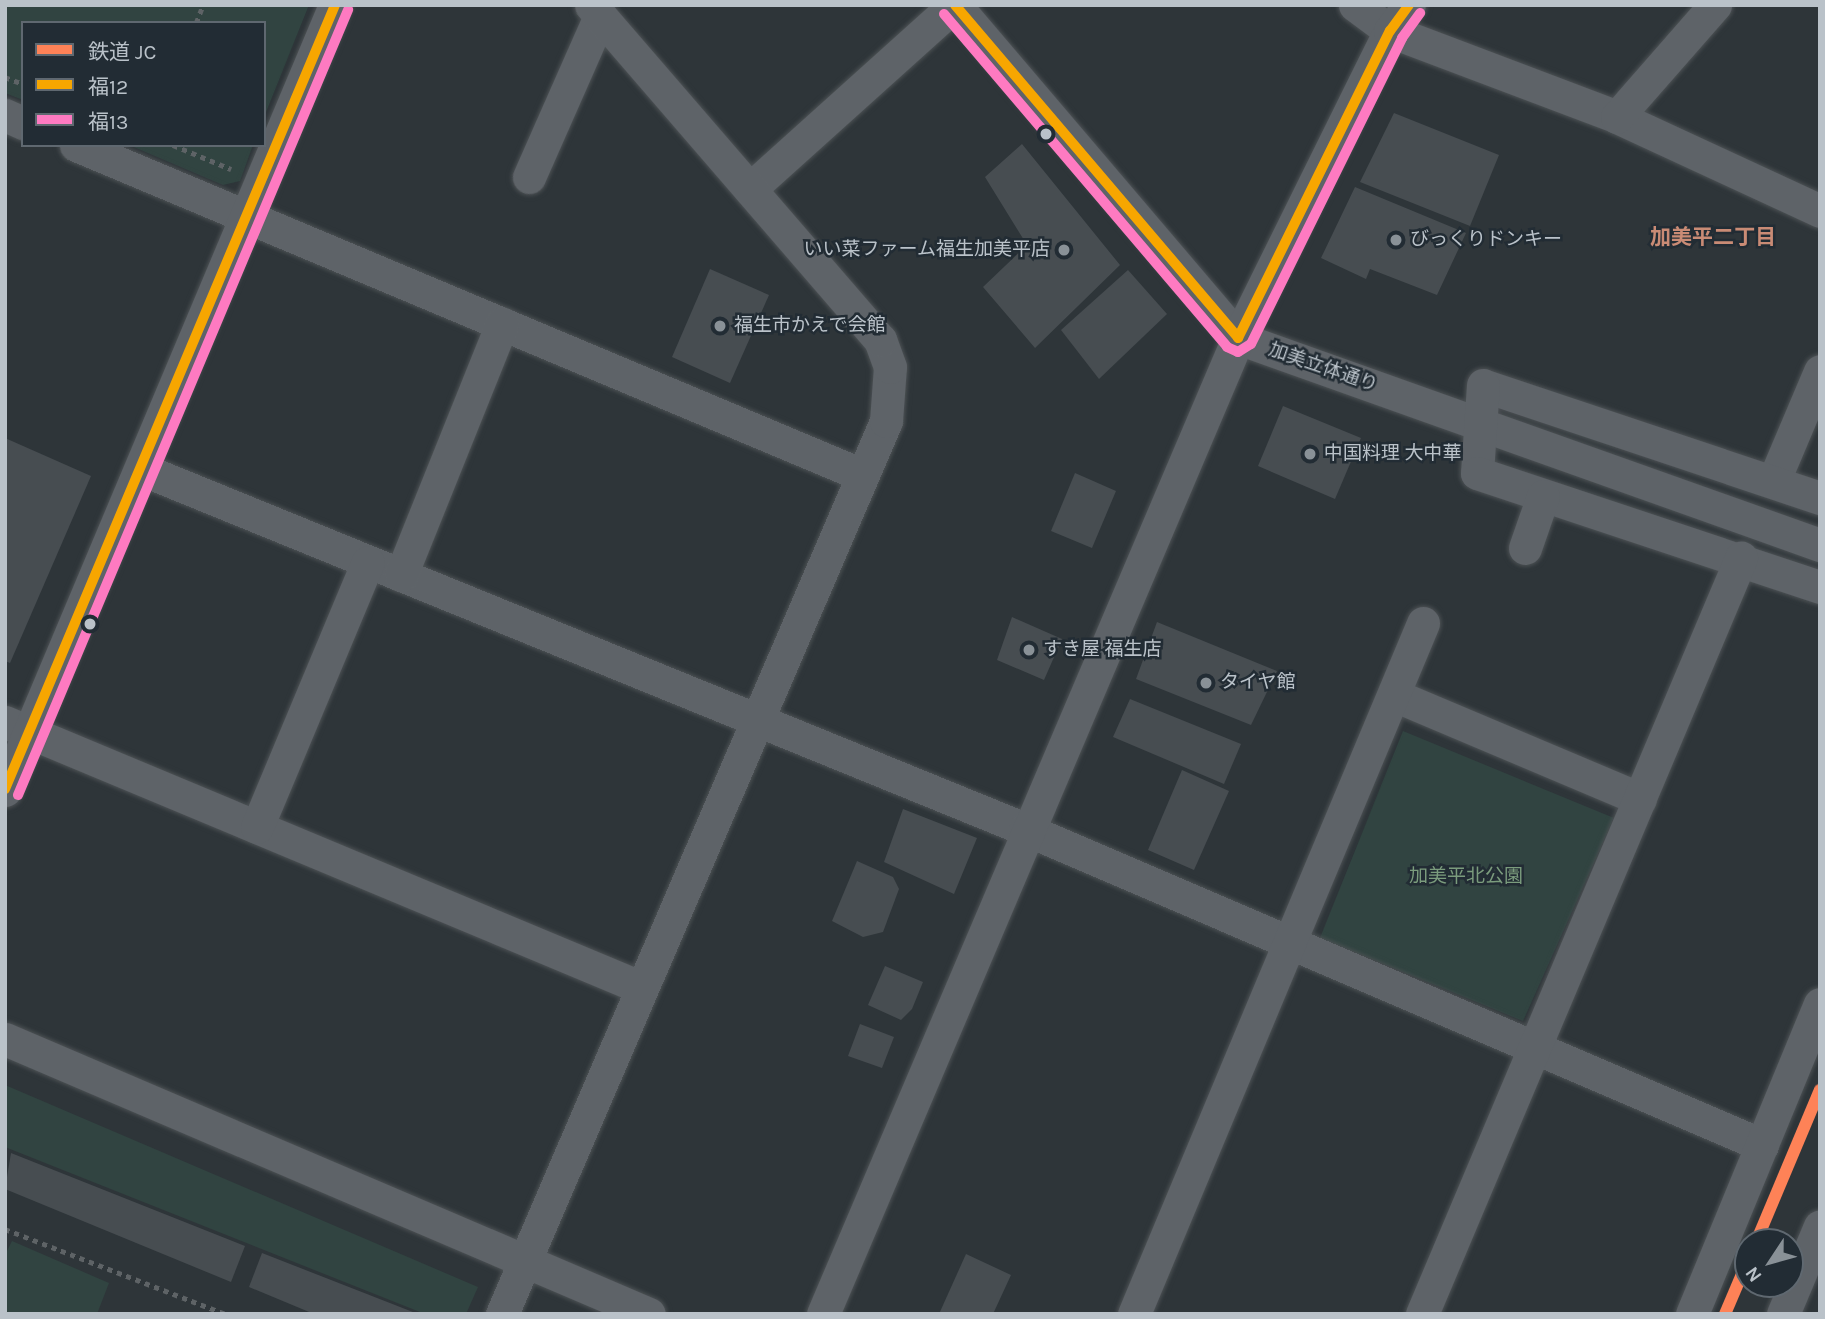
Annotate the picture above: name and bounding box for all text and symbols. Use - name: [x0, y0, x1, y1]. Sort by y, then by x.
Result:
- legend: [21, 21, 266, 147]
- text: 鉄道 JC: [88, 40, 156, 64]
- text: 福12: [88, 75, 128, 99]
- text: 福13: [88, 110, 128, 134]
- unlabelled marker: [1039, 127, 1053, 141]
- district label: 加美平二丁目: [1650, 224, 1776, 250]
- place label: びっくりドンキー: [1410, 229, 1562, 251]
- marker: びっくりドンキー: [1388, 232, 1404, 248]
- place label: いい菜ファーム福生加美平店: [803, 239, 1050, 261]
- marker: いい菜ファーム福生加美平店: [1056, 242, 1072, 258]
- place label: 福生市かえで会館: [734, 315, 886, 337]
- marker: 福生市かえで会館: [712, 318, 728, 334]
- street label: 加美立体通り: [1265, 339, 1381, 397]
- place label: 中国料理 大中華: [1324, 443, 1462, 465]
- marker: 中国料理 大中華: [1302, 446, 1318, 462]
- unlabelled marker: [83, 617, 97, 631]
- place label: すき屋 福生店: [1043, 639, 1162, 661]
- marker: すき屋 福生店: [1021, 642, 1037, 658]
- place label: タイヤ館: [1220, 672, 1296, 694]
- marker: タイヤ館: [1198, 675, 1214, 691]
- park label: 加美平北公園: [1409, 866, 1523, 888]
- north arrow: [1734, 1228, 1804, 1298]
- text: N: [1741, 1262, 1767, 1286]

